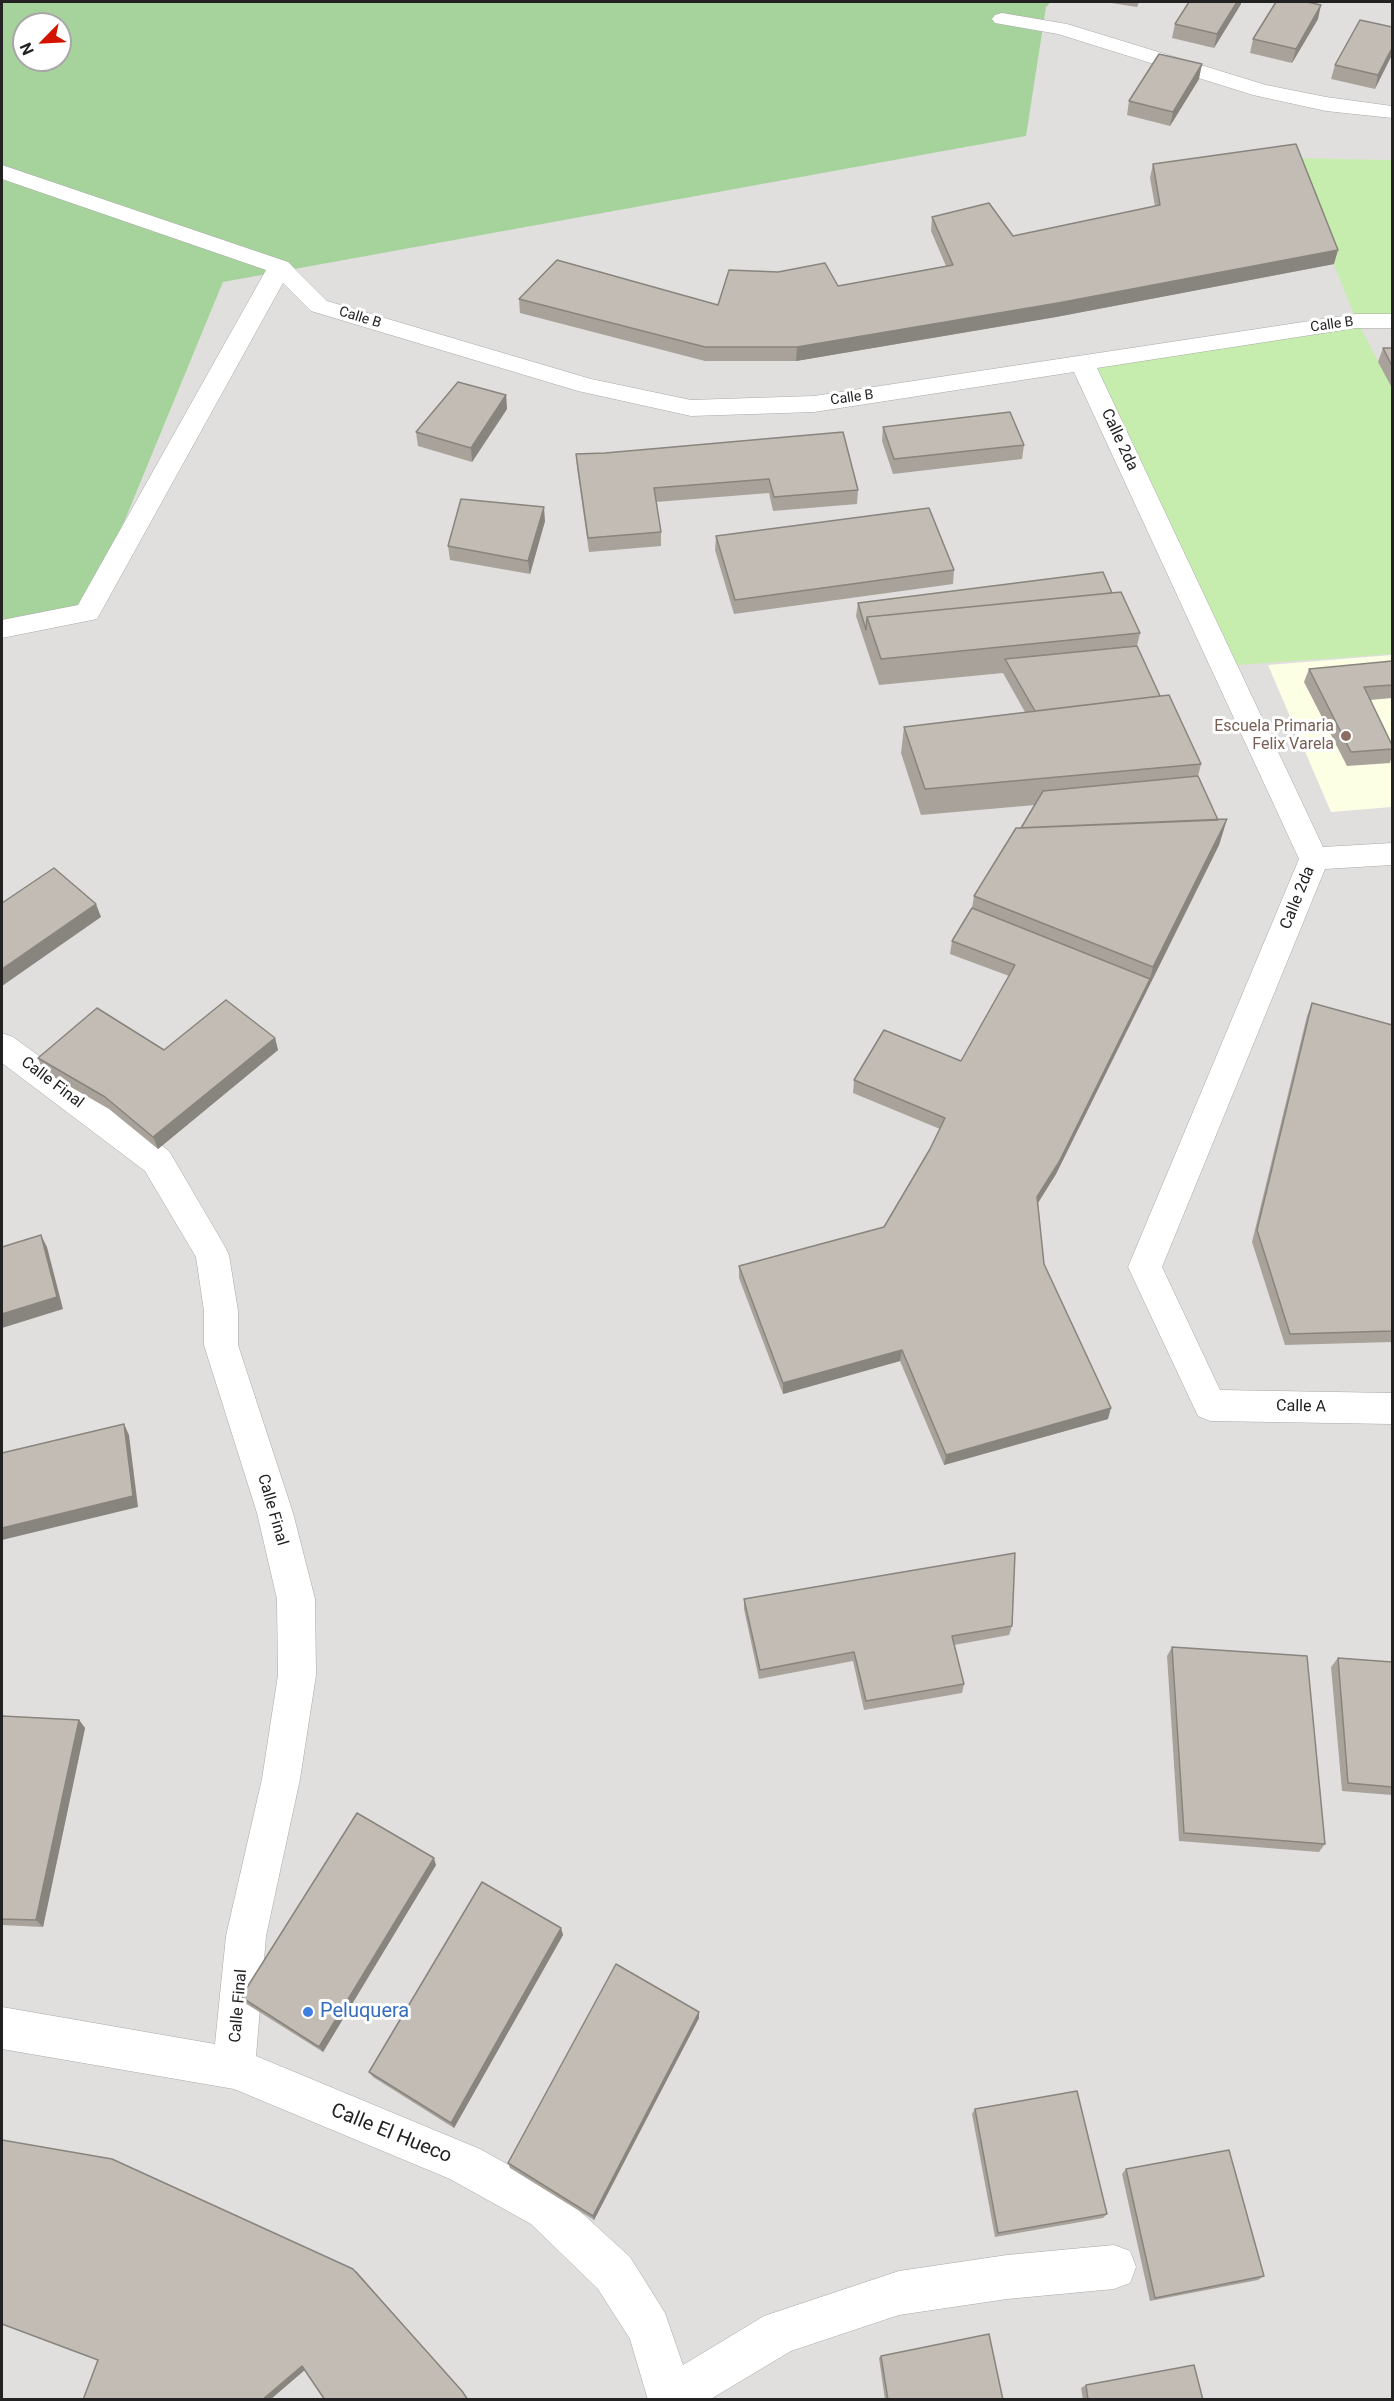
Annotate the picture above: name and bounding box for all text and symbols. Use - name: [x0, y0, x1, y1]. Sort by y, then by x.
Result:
- north arrow: [12, 12, 72, 72]
- text: N: [16, 40, 38, 58]
- street label: Calle B: [337, 304, 383, 332]
- street label: Calle B: [1309, 314, 1355, 336]
- street label: Calle B: [829, 387, 875, 409]
- street label: Calle 2da: [1096, 406, 1142, 474]
- place label: Escuela Primaria Felix Varela: [1214, 717, 1334, 755]
- marker: Escuela Primaria Felix Varela: [1339, 729, 1353, 743]
- street label: Calle 2da: [1277, 864, 1319, 932]
- street label: Calle Final: [17, 1053, 87, 1113]
- street label: Calle A: [1276, 1397, 1326, 1417]
- street label: Calle Final: [253, 1472, 291, 1548]
- street label: Calle Final: [226, 1969, 252, 2043]
- place label: Peluquera: [320, 2000, 409, 2024]
- marker: Peluquera: [301, 2005, 315, 2019]
- street label: Calle El Hueco: [327, 2099, 455, 2169]

